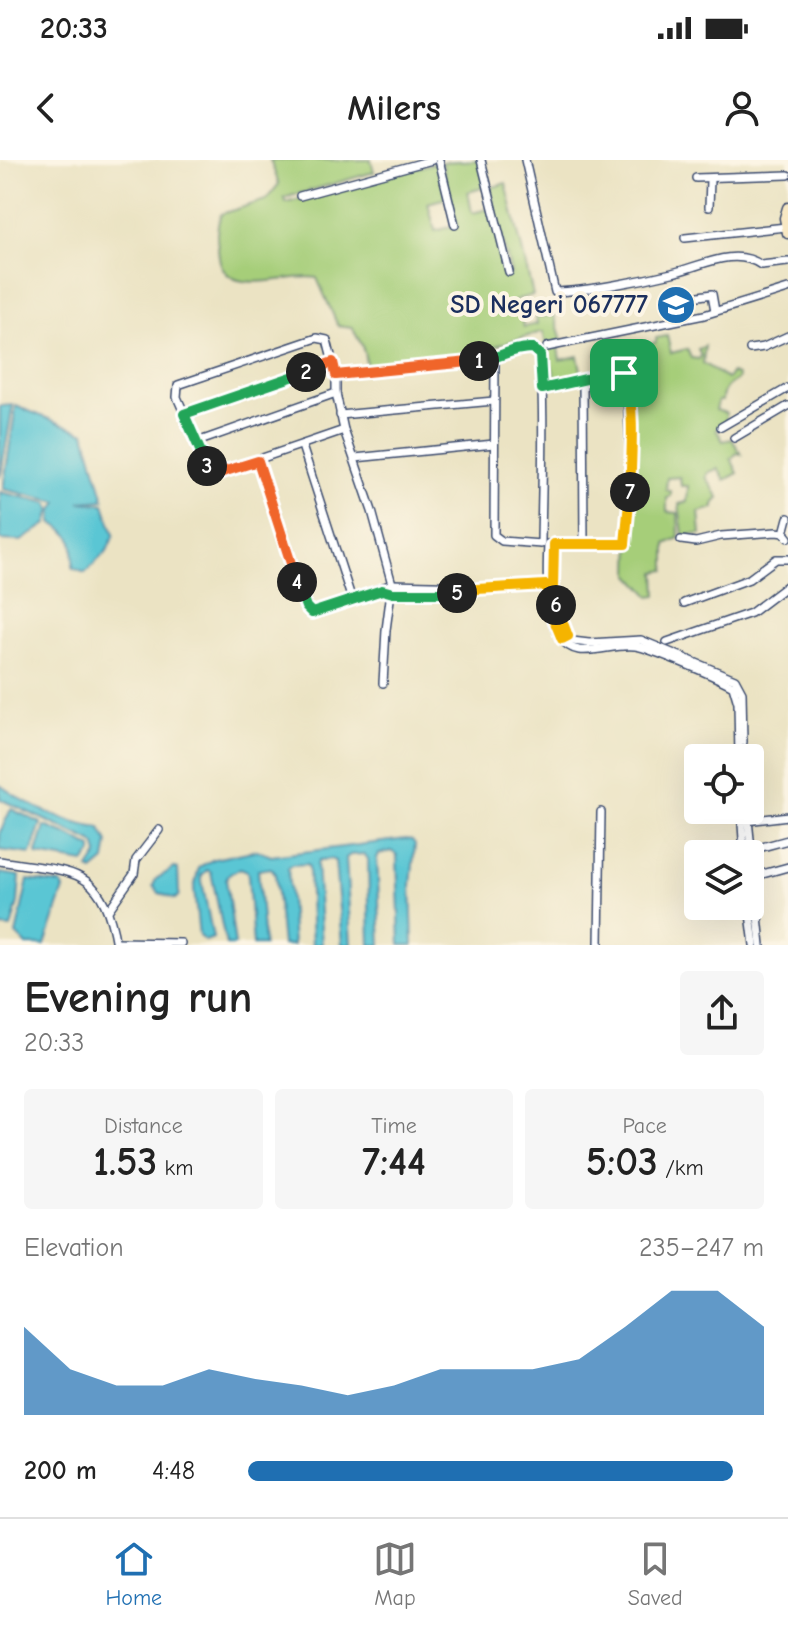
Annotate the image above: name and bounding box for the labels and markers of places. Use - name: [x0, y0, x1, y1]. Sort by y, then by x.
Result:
- school or university icon: SD Negeri 067777: [655, 284, 697, 326]
- place label: SD Negeri 067777: [450, 290, 648, 320]
- pin: [590, 339, 658, 407]
- pin: 1: [459, 341, 499, 381]
- pin: 2: [286, 352, 326, 392]
- pin: 3: [187, 446, 227, 486]
- pin: 7: [610, 472, 650, 512]
- pin: 4: [277, 562, 317, 602]
- pin: 5: [437, 573, 477, 613]
- pin: 6: [536, 585, 576, 625]

